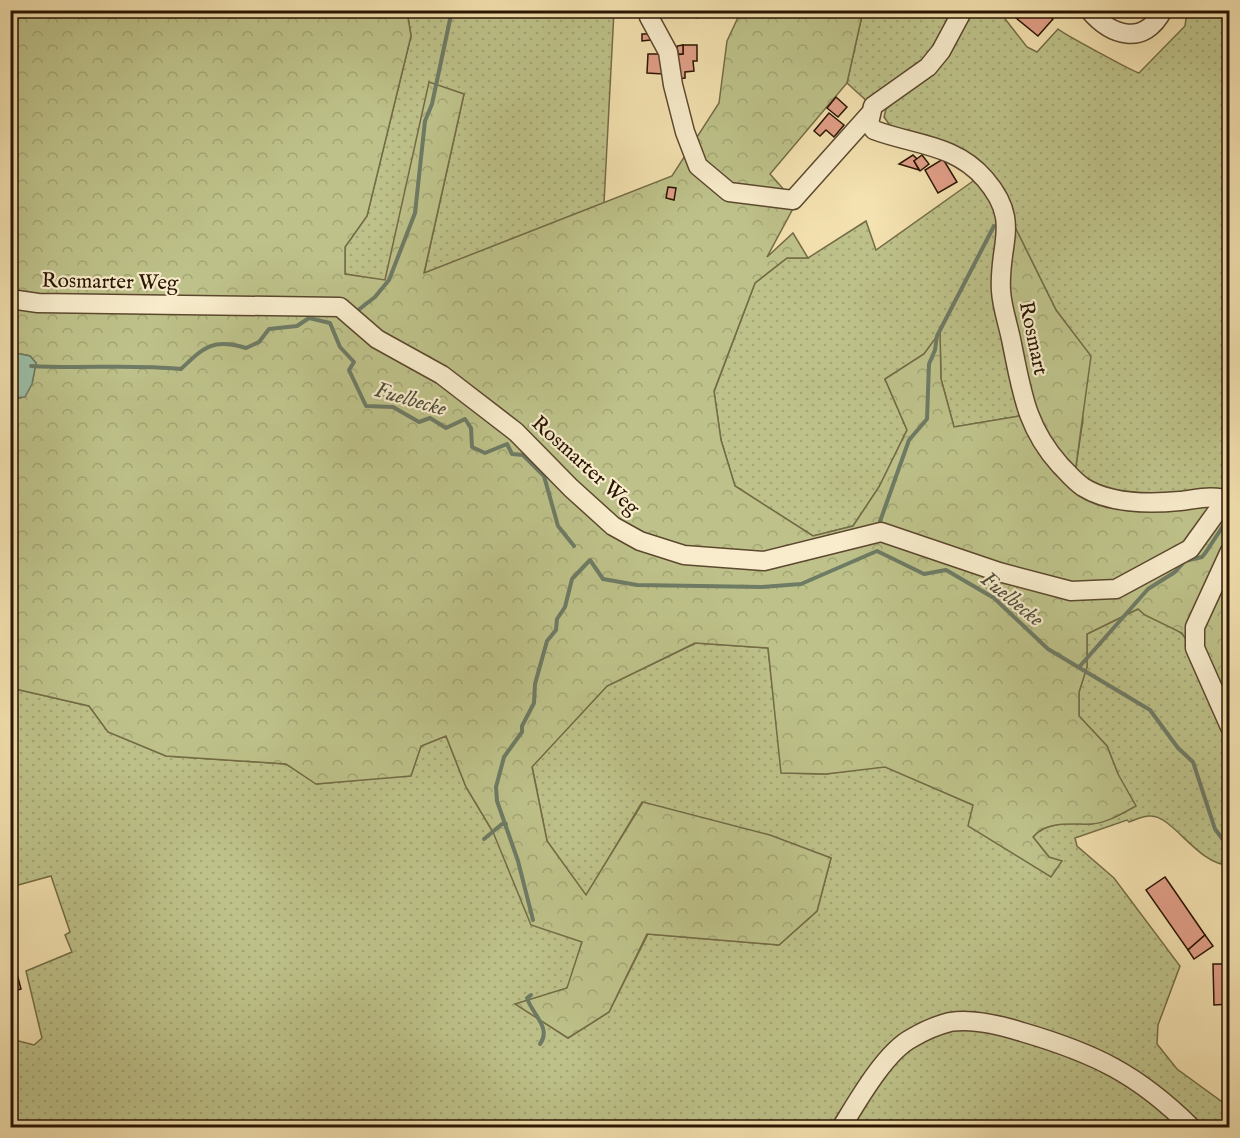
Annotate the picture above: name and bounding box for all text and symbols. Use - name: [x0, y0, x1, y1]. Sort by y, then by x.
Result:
- street label: Rosmarter Weg: [41, 268, 179, 297]
- street label: Rosmart: [1012, 299, 1054, 378]
- water label: Fuelbecke: [371, 376, 450, 424]
- street label: Rosmarter Weg: [525, 410, 645, 522]
- water label: Fuelbecke: [974, 566, 1050, 634]

